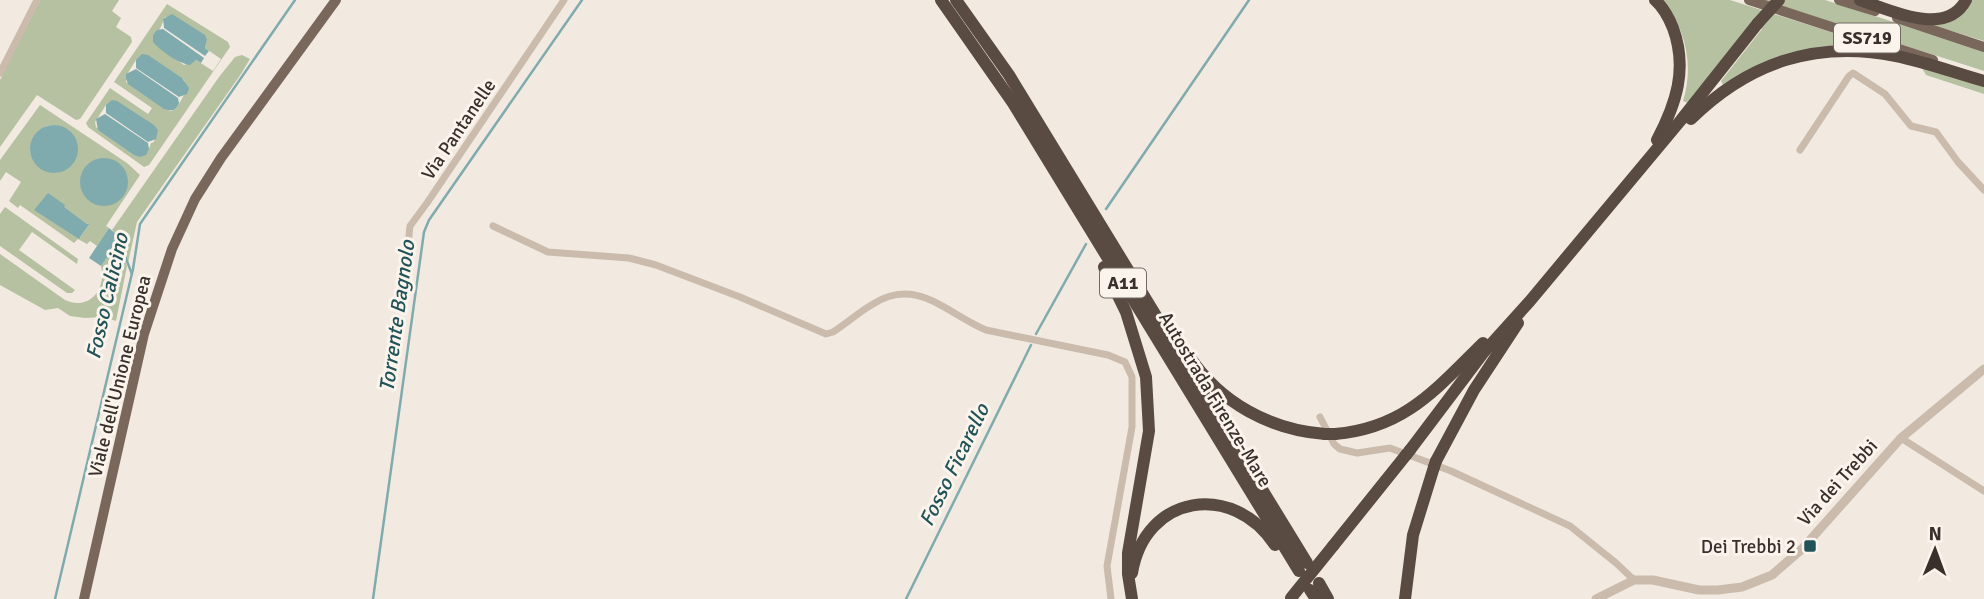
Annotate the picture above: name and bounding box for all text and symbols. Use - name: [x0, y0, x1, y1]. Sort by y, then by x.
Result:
- road number: SS719: [1834, 24, 1900, 52]
- street label: Via Pantanelle: [416, 74, 501, 185]
- water label: Fosso Calicino: [80, 230, 134, 361]
- water label: Torrente Bagnolo: [374, 238, 421, 393]
- road number: A11: [1100, 268, 1146, 298]
- street label: Viale dell'Unione Europea: [83, 273, 157, 480]
- street label: Autostrada Firenze-Mare: [1153, 307, 1277, 492]
- water label: Fosso Ficarello: [913, 399, 995, 530]
- street label: Via dei Trebbi: [1793, 434, 1883, 531]
- north arrow: [1900, 515, 1970, 585]
- text: N: [1928, 522, 1942, 546]
- place label: Dei Trebbi 2: [1701, 535, 1796, 559]
- marker: Dei Trebbi 2: [1802, 538, 1818, 554]

